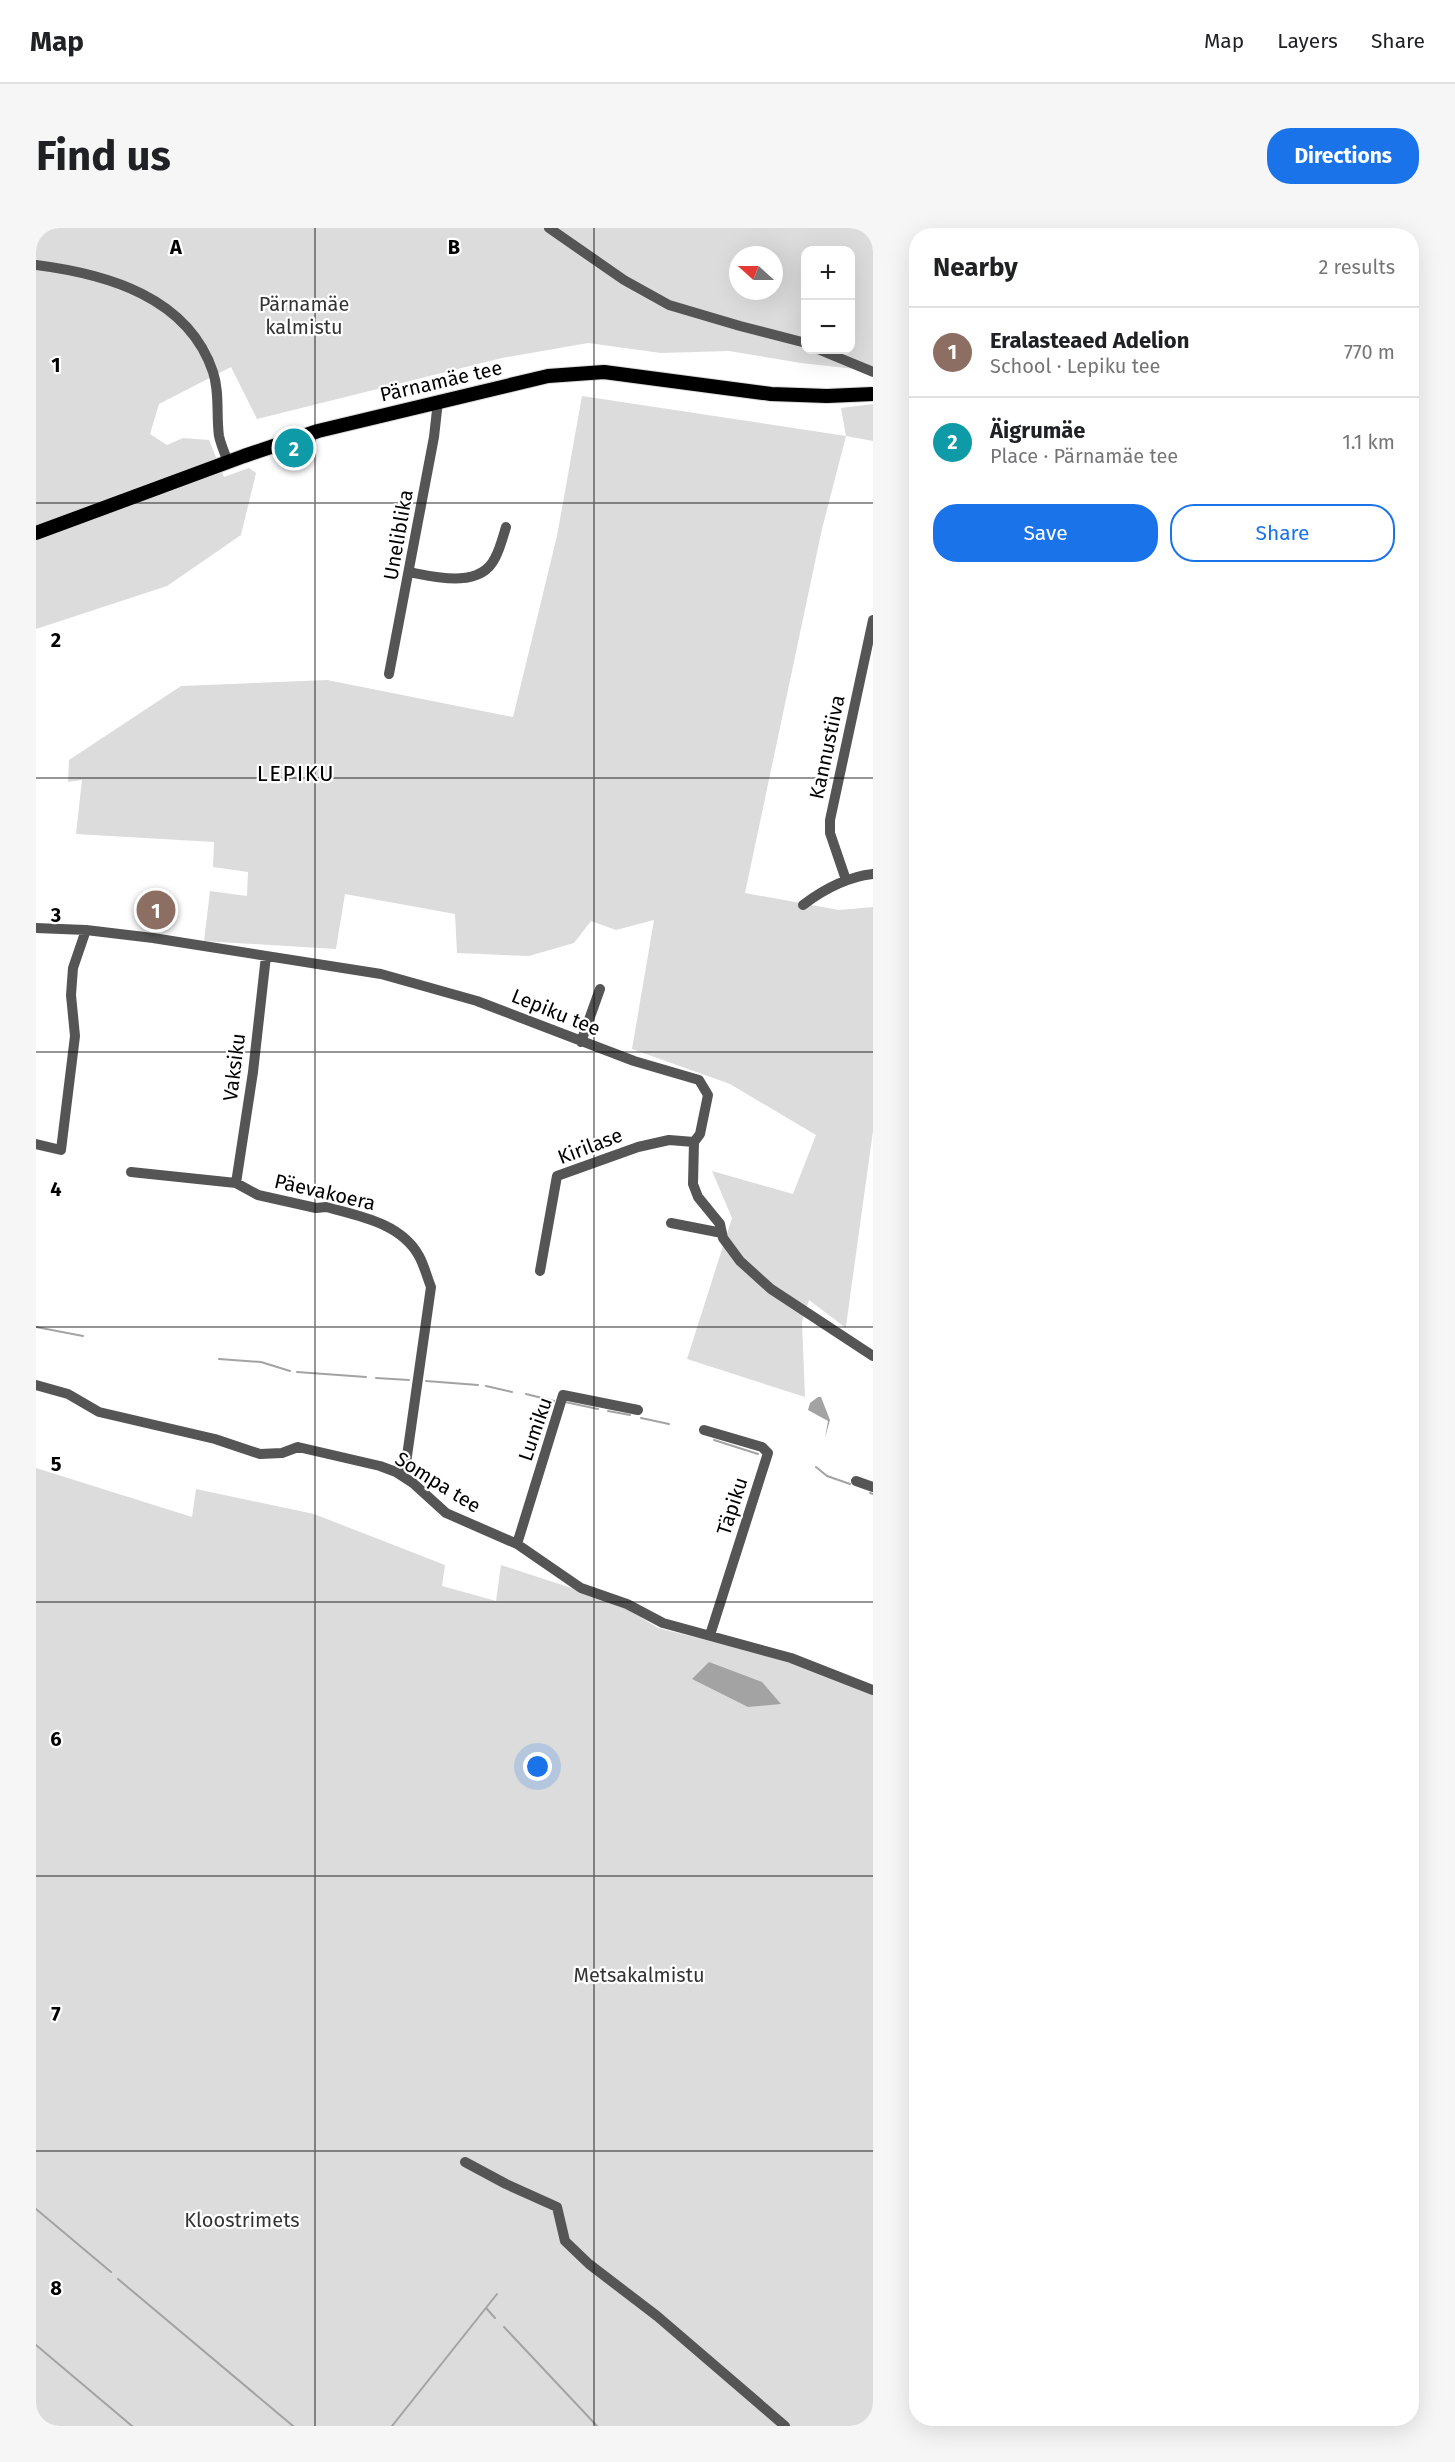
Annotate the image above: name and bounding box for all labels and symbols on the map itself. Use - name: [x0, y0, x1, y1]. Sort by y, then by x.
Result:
- text: A: [169, 235, 183, 259]
- text: B: [448, 235, 460, 259]
- north arrow: [729, 246, 783, 300]
- park label: Pärnamäe kalmistu: [259, 292, 349, 339]
- text: 1: [51, 353, 61, 377]
- street label: Pärnamäe tee: [378, 355, 504, 407]
- pin: 2: [274, 426, 314, 470]
- street label: Uneliblika: [378, 488, 418, 582]
- text: 2: [51, 628, 61, 652]
- street label: Kannustiiva: [804, 693, 850, 801]
- district label: LEPIKU: [257, 760, 335, 787]
- pin: 1: [136, 888, 176, 932]
- text: 3: [50, 903, 61, 927]
- street label: Lepiku tee: [508, 983, 604, 1041]
- street label: Vaksiku: [218, 1032, 250, 1102]
- street label: Kirilase: [554, 1123, 626, 1169]
- street label: Päevakoera: [272, 1169, 378, 1215]
- text: 4: [50, 1177, 62, 1201]
- street label: Lumiku: [513, 1394, 557, 1464]
- street label: Sompa tee: [391, 1446, 485, 1518]
- text: 5: [51, 1452, 62, 1476]
- street label: Täpiku: [711, 1474, 753, 1538]
- text: 6: [50, 1727, 62, 1751]
- your location: [523, 1752, 552, 1781]
- park label: Metsakalmistu: [573, 1963, 705, 1987]
- text: 7: [51, 2002, 61, 2026]
- park label: Kloostrimets: [184, 2208, 300, 2232]
- text: 8: [50, 2276, 62, 2300]

